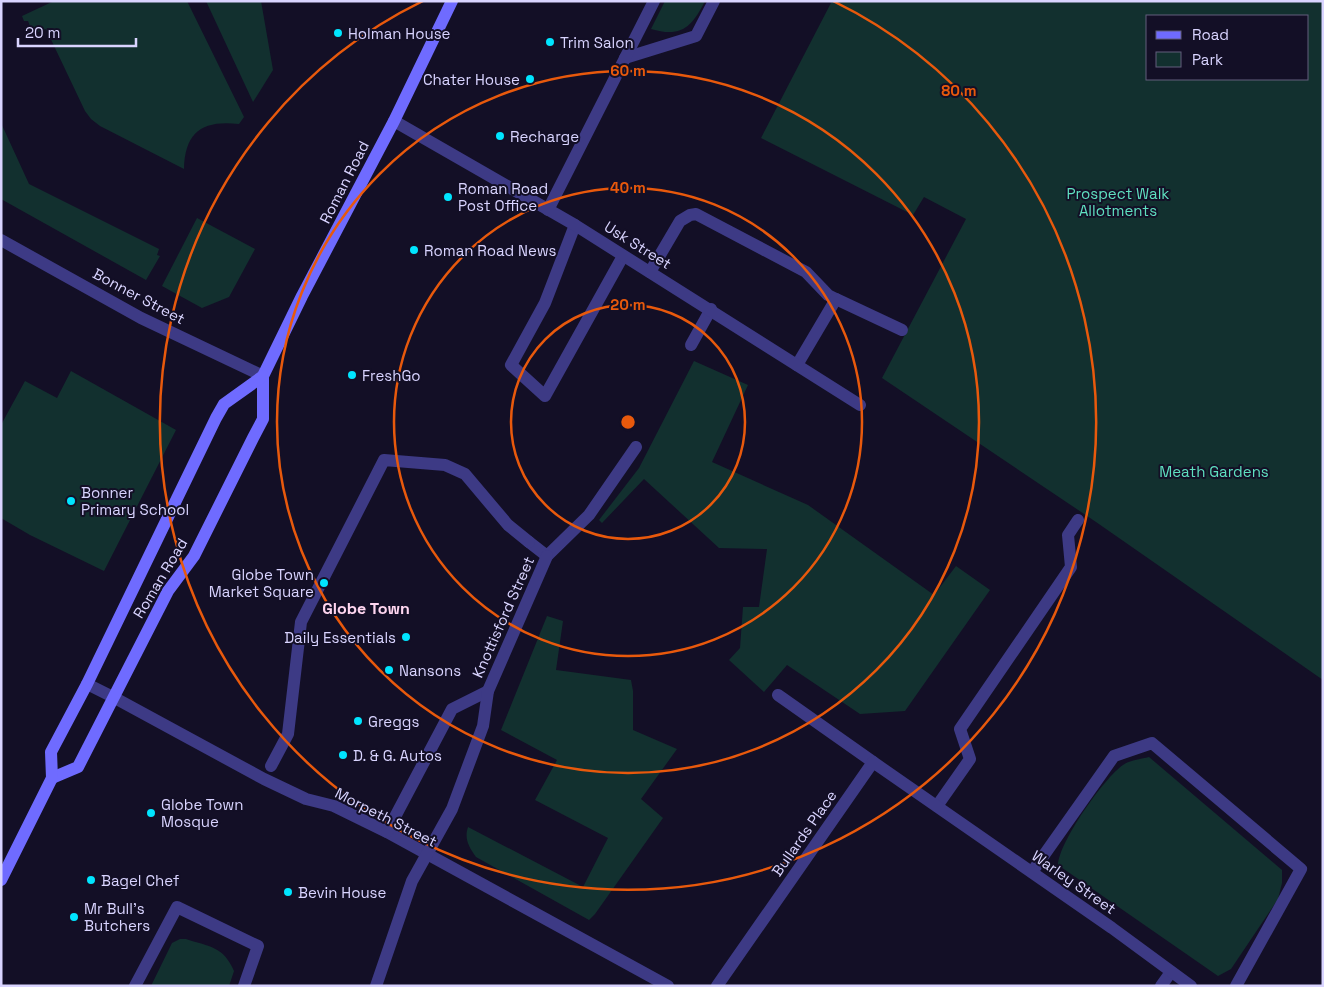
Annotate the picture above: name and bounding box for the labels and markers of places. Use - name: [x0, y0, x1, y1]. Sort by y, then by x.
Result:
- place label: Holman House: [348, 24, 451, 43]
- marker: Holman House: [332, 27, 344, 39]
- place label: Trim Salon: [560, 33, 634, 52]
- marker: Trim Salon: [544, 36, 556, 48]
- place label: Chater House: [423, 70, 520, 89]
- marker: Chater House: [524, 73, 536, 85]
- place label: Recharge: [510, 127, 579, 146]
- marker: Recharge: [494, 130, 506, 142]
- place label: Roman Road Post Office: [458, 179, 548, 215]
- marker: Roman Road Post Office: [442, 191, 454, 203]
- place label: Roman Road News: [424, 241, 557, 260]
- marker: Roman Road News: [408, 244, 420, 256]
- place label: FreshGo: [362, 366, 421, 385]
- marker: FreshGo: [346, 369, 358, 381]
- centre of rings: [619, 413, 637, 431]
- place label: Bonner Primary School: [81, 483, 189, 519]
- marker: Bonner Primary School: [65, 495, 77, 507]
- place label: Globe Town Market Square: [209, 565, 314, 601]
- marker: Globe Town Market Square: [318, 577, 330, 589]
- place label: Daily Essentials: [284, 628, 396, 647]
- marker: Daily Essentials: [400, 631, 412, 643]
- place label: Nansons: [399, 661, 461, 680]
- marker: Nansons: [383, 664, 395, 676]
- place label: Greggs: [368, 712, 419, 731]
- marker: Greggs: [352, 715, 364, 727]
- place label: D. & G. Autos: [353, 746, 442, 765]
- marker: D. & G. Autos: [337, 749, 349, 761]
- place label: Globe Town Mosque: [161, 795, 244, 831]
- marker: Globe Town Mosque: [145, 807, 157, 819]
- place label: Bagel Chef: [101, 871, 180, 890]
- marker: Bagel Chef: [85, 874, 97, 886]
- place label: Bevin House: [298, 883, 386, 902]
- marker: Bevin House: [282, 886, 294, 898]
- place label: Mr Bull's Butchers: [84, 899, 150, 935]
- marker: Mr Bull's Butchers: [68, 911, 80, 923]

